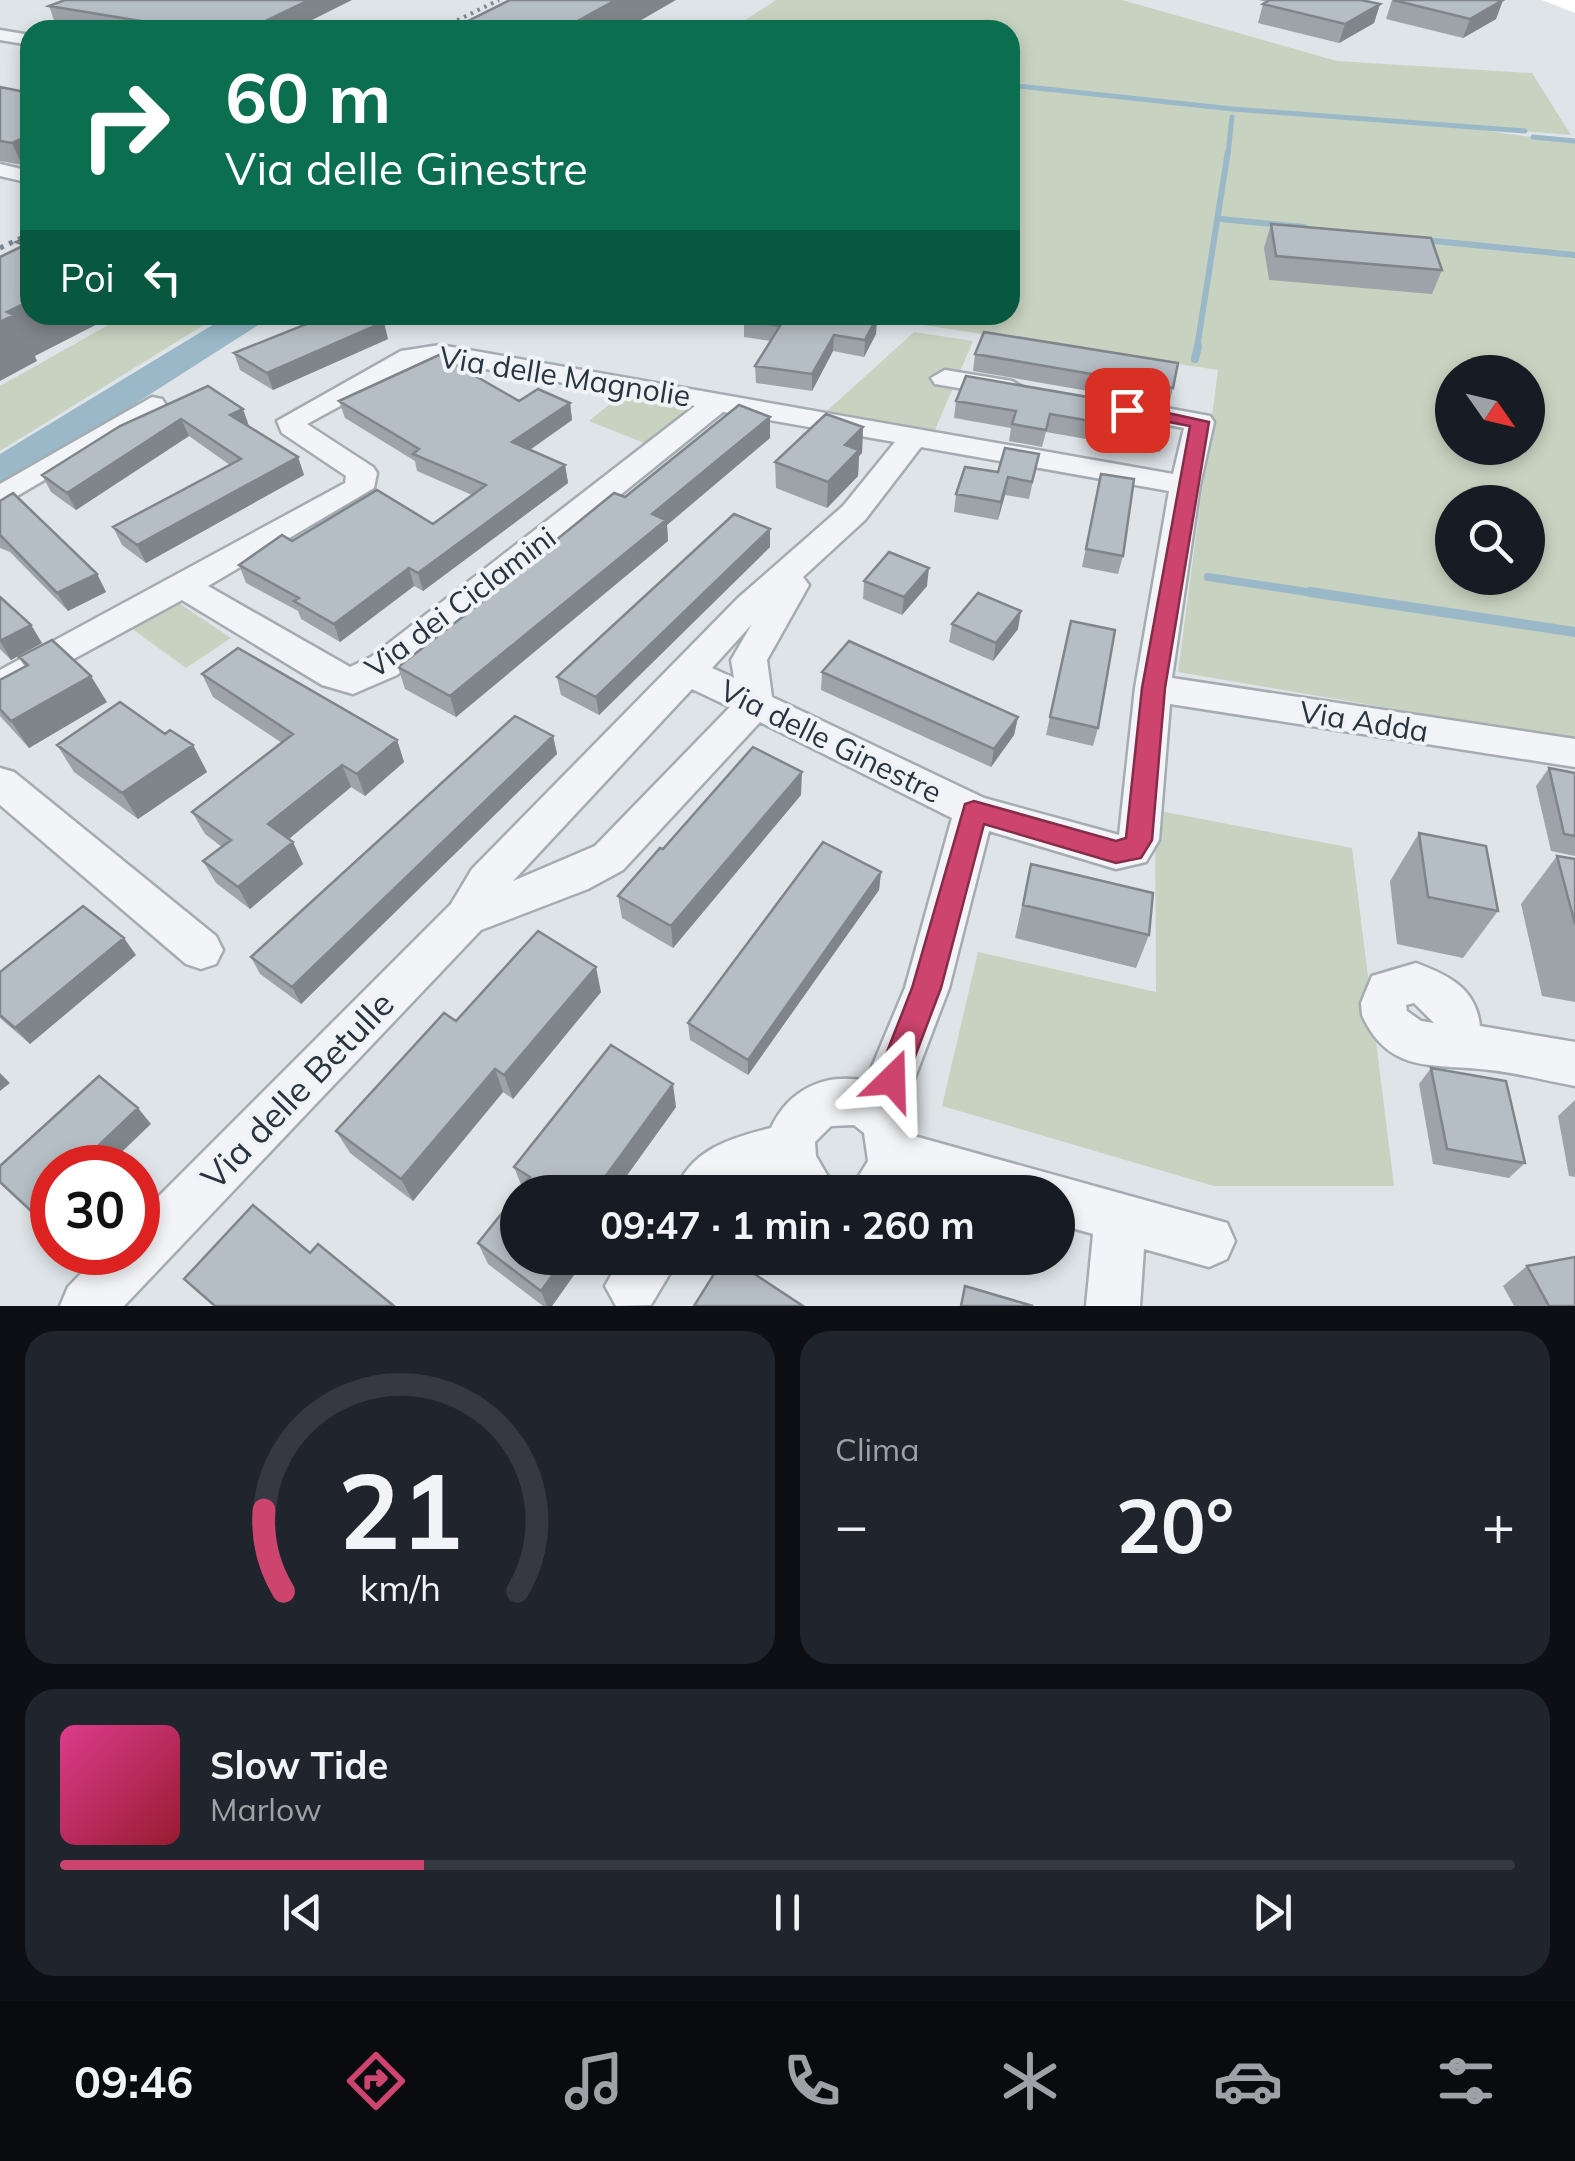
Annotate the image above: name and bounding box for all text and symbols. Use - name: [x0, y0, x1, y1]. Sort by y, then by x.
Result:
- text: 60 m: [225, 53, 391, 141]
- icon: right: [60, 60, 190, 190]
- text: Via delle Ginestre: [225, 140, 588, 196]
- icon: left: [135, 250, 190, 305]
- text: Poi: [60, 254, 115, 302]
- street label: Via delle Magnolie: [437, 337, 693, 415]
- north arrow: [1435, 355, 1545, 465]
- map controls: [1435, 355, 1545, 595]
- pin: [1085, 368, 1170, 453]
- icon: arrive: [1100, 383, 1155, 438]
- button: search: [1435, 485, 1545, 595]
- street label: Via dei Ciclamini: [357, 518, 563, 686]
- street label: Via delle Ginestre: [714, 671, 948, 811]
- street label: Via Adda: [1297, 692, 1431, 750]
- street label: Via delle Betulle: [191, 982, 403, 1198]
- position arrow: [840, 1028, 944, 1132]
- speed limit sign: 30: [30, 1145, 160, 1275]
- text: 09:47 · 1 min · 260 m: [600, 1201, 975, 1249]
- text: Clima: [835, 1429, 919, 1469]
- text: 21: [338, 1444, 462, 1575]
- text: 20°: [1116, 1478, 1234, 1572]
- text: −: [835, 1490, 868, 1559]
- text: +: [1482, 1490, 1515, 1559]
- text: km/h: [360, 1565, 440, 1610]
- text: Slow Tide: [210, 1741, 388, 1789]
- text: Marlow: [210, 1789, 322, 1829]
- icon: previous: [275, 1885, 330, 1940]
- icon: pause: [760, 1885, 815, 1940]
- icon: next: [1245, 1885, 1300, 1940]
- icon: directions: [341, 2046, 411, 2116]
- icon: music: [559, 2046, 629, 2116]
- icon: phone: [777, 2046, 847, 2116]
- icon: climate: [995, 2046, 1065, 2116]
- icon: car: [1213, 2046, 1283, 2116]
- icon: filters: [1431, 2046, 1501, 2116]
- text: 09:46: [74, 2053, 193, 2109]

